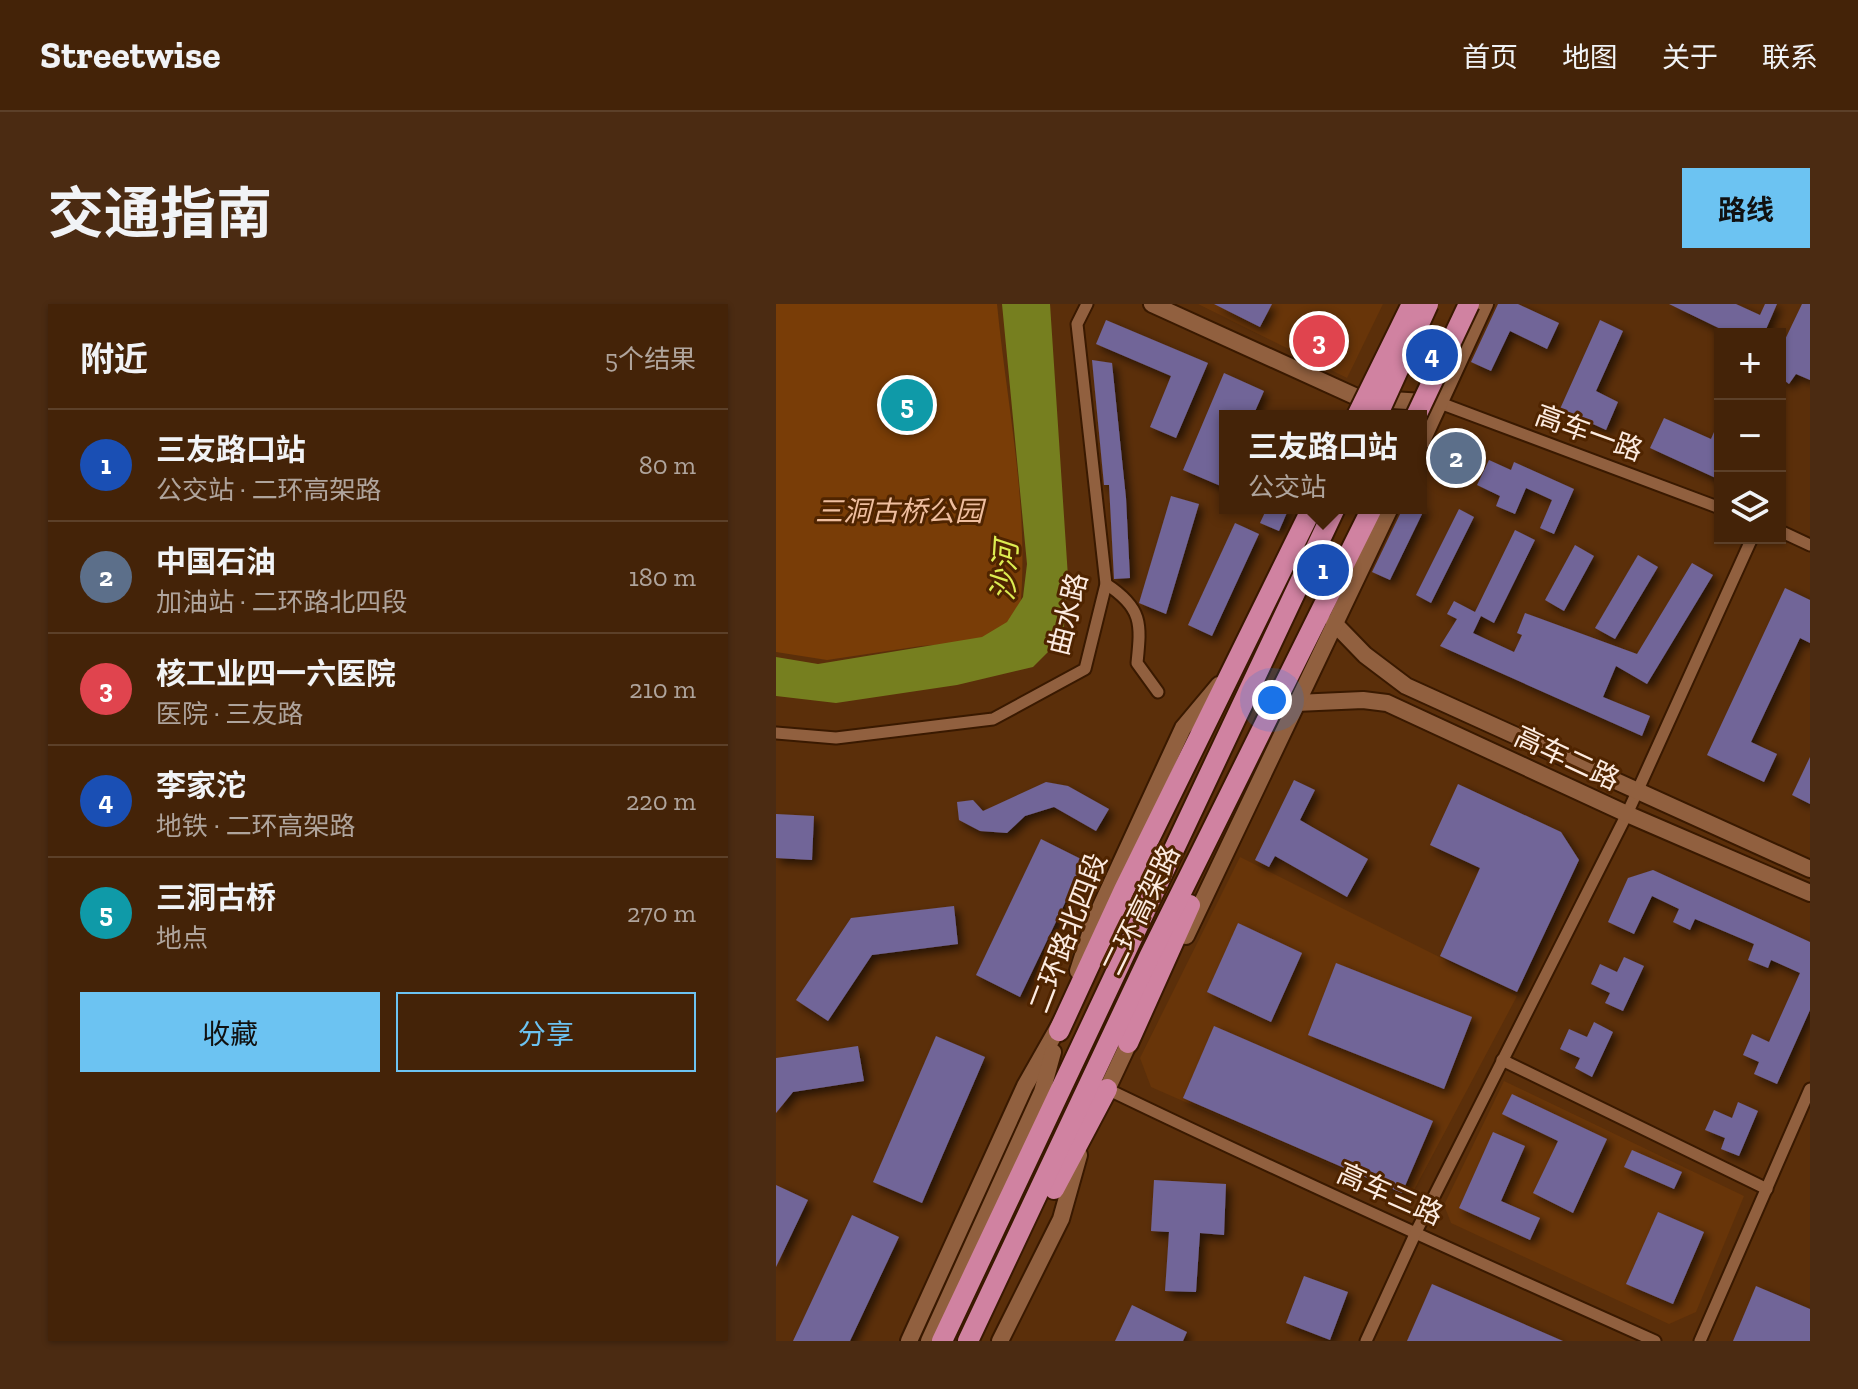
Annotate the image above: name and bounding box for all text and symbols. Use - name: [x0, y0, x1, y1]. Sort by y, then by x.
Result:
- text: Streetwise: [40, 32, 221, 78]
- text: 首页: [1462, 41, 1518, 74]
- text: 地图: [1562, 41, 1618, 74]
- text: 关于: [1662, 41, 1718, 74]
- text: 联系: [1762, 41, 1818, 74]
- button: 路线: [1682, 168, 1810, 248]
- text: 交通指南: [48, 180, 272, 247]
- pin: 3: [1293, 311, 1345, 371]
- pin: 4: [1406, 325, 1458, 385]
- map controls: [1714, 328, 1786, 544]
- button: +: [1714, 328, 1786, 400]
- text: 附近: [80, 339, 148, 380]
- text: 5个结果: [605, 343, 696, 375]
- pin: 5: [881, 375, 933, 435]
- street label: 高车一路: [1531, 398, 1647, 468]
- button: −: [1714, 400, 1786, 472]
- popup: [1219, 410, 1427, 514]
- pin: 2: [1430, 428, 1482, 488]
- text: 三友路口站: [1248, 429, 1398, 465]
- text: 三友路口站: [156, 432, 306, 468]
- text: 1: [101, 449, 111, 481]
- text: 80 m: [639, 449, 696, 481]
- text: 公交站: [1248, 471, 1326, 503]
- button: layers: [1714, 472, 1786, 544]
- text: 公交站 · 二环高架路: [156, 474, 382, 506]
- park label: 三洞古桥公园: [815, 495, 987, 528]
- water label: 沙河: [985, 535, 1025, 602]
- pin: 1: [1297, 540, 1349, 600]
- text: 中国石油: [156, 544, 276, 580]
- text: 2: [99, 561, 113, 593]
- text: 180 m: [629, 561, 696, 593]
- street label: 曲水路: [1042, 569, 1094, 659]
- text: 加油站 · 二环路北四段: [156, 586, 408, 618]
- text: 核工业四一六医院: [156, 656, 396, 692]
- text: 3: [99, 673, 113, 705]
- text: 210 m: [629, 673, 696, 705]
- your location: [1252, 680, 1292, 720]
- text: 医院 · 三友路: [156, 698, 304, 730]
- street label: 高车二路: [1509, 719, 1625, 797]
- text: 李家沱: [156, 768, 246, 804]
- text: 4: [99, 785, 113, 817]
- text: 220 m: [626, 785, 696, 817]
- text: 地铁 · 二环高架路: [156, 810, 356, 842]
- street label: 二环高架路: [1095, 840, 1187, 980]
- street label: 二环路北四段: [1022, 849, 1114, 1017]
- text: 三洞古桥: [156, 880, 276, 916]
- text: 5: [99, 897, 113, 929]
- text: 270 m: [627, 897, 696, 929]
- text: 地点: [156, 922, 208, 954]
- button: 收藏: [80, 992, 380, 1072]
- button: 分享: [396, 992, 696, 1072]
- street label: 高车三路: [1332, 1156, 1448, 1232]

